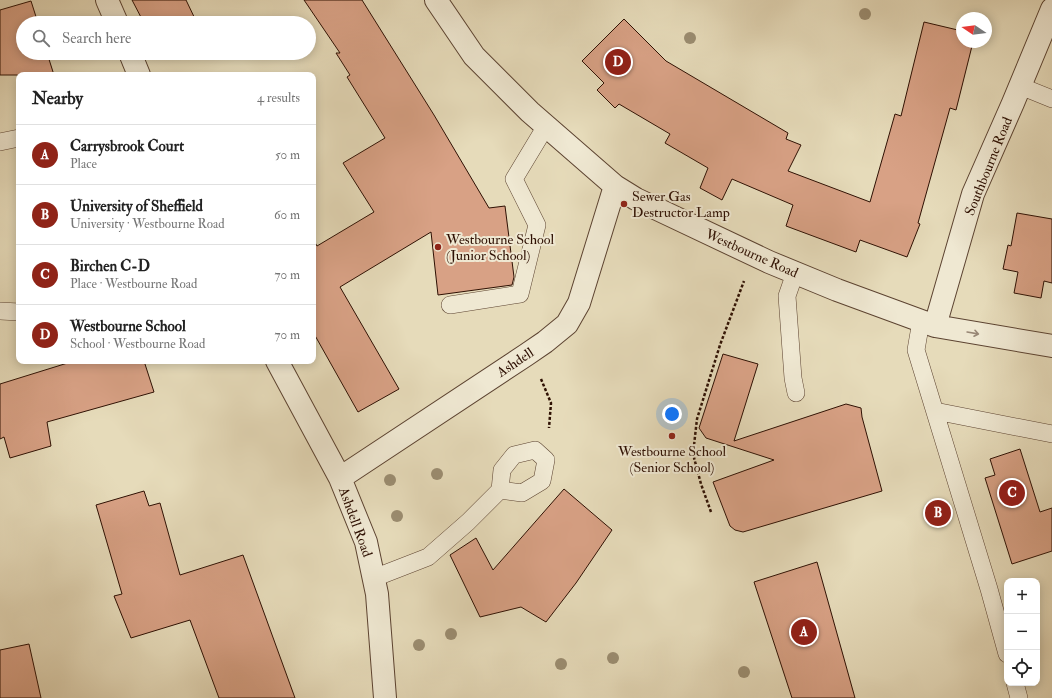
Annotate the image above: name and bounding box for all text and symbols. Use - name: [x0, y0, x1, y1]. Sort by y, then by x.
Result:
- north arrow: [956, 12, 992, 48]
- search box: [16, 16, 316, 60]
- icon: search: [30, 27, 52, 49]
- text: Search here: [62, 29, 131, 48]
- pin: D: [605, 47, 631, 77]
- text: Nearby: [32, 88, 83, 109]
- text: 4 results: [257, 90, 300, 106]
- street label: Southbourne Road: [961, 114, 1016, 218]
- text: Carrysbrook Court: [70, 137, 184, 156]
- text: A: [41, 147, 49, 163]
- text: 50 m: [275, 147, 300, 163]
- text: Place: [70, 156, 97, 172]
- place label: Sewer Gas Destructor Lamp: [632, 188, 730, 222]
- text: University of Sheffield: [70, 197, 203, 216]
- marker: Sewer Gas Destructor Lamp: [619, 199, 629, 209]
- text: B: [41, 207, 49, 223]
- text: 60 m: [274, 207, 300, 223]
- text: University · Westbourne Road: [70, 216, 225, 232]
- street label: Westbourne Road: [702, 225, 801, 282]
- place label: Westbourne School (Junior School): [445, 231, 554, 264]
- marker: Westbourne School (Junior School): [433, 242, 443, 252]
- text: Birchen C-D: [70, 257, 150, 276]
- text: C: [40, 267, 50, 283]
- text: 70 m: [275, 267, 300, 283]
- text: Place · Westbourne Road: [70, 276, 197, 292]
- text: Westbourne School: [70, 317, 186, 336]
- text: D: [40, 327, 50, 343]
- text: 70 m: [275, 327, 300, 343]
- one-way arrow: [966, 329, 979, 337]
- text: School · Westbourne Road: [70, 336, 206, 352]
- street label: Ashdell: [493, 344, 537, 381]
- your location: [662, 404, 682, 424]
- marker: Westbourne School (Senior School): [667, 431, 677, 441]
- place label: Westbourne School (Senior School): [617, 443, 726, 476]
- pin: C: [999, 478, 1025, 508]
- street label: Ashdell Road: [335, 484, 376, 560]
- pin: B: [925, 498, 951, 528]
- map controls: [1004, 578, 1040, 686]
- button: +: [1004, 578, 1040, 614]
- button: −: [1004, 614, 1040, 650]
- pin: A: [791, 617, 817, 647]
- button: locate: [1004, 650, 1040, 686]

